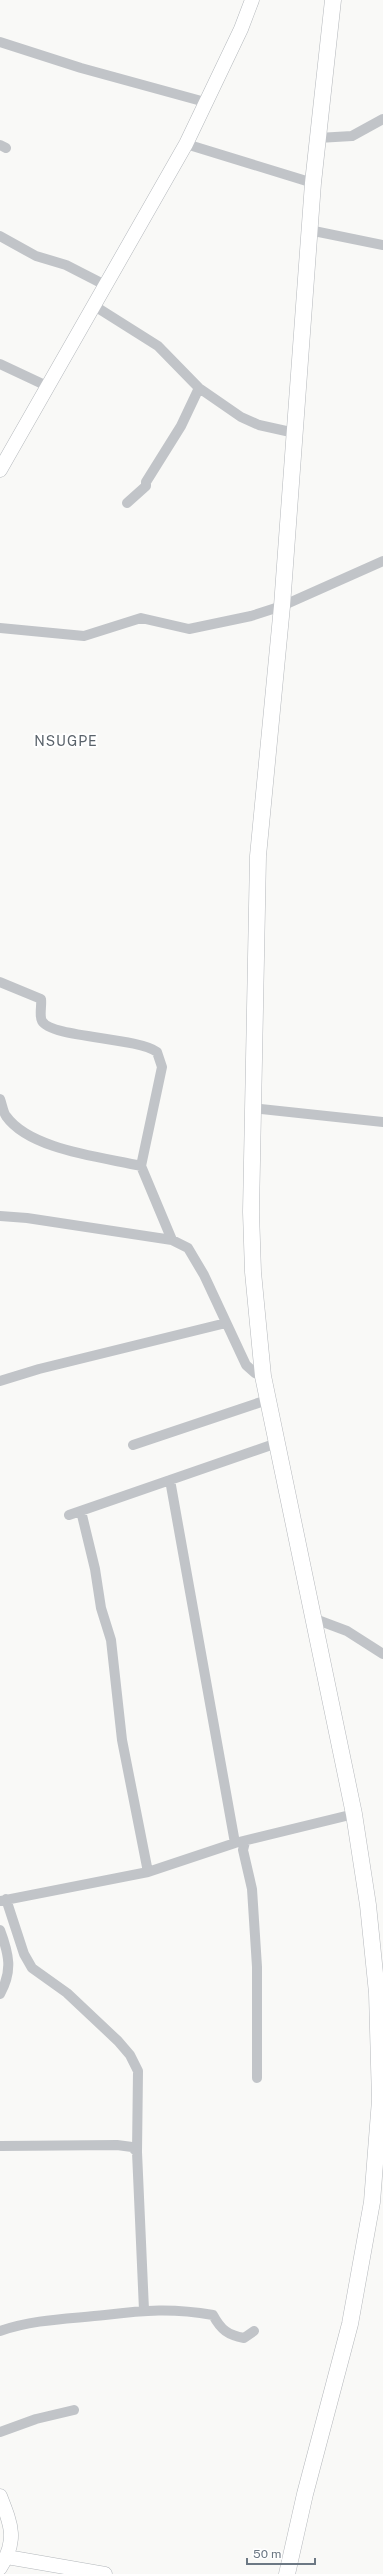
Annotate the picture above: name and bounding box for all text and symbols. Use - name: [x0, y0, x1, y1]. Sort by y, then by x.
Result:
- district label: NSUGPE: [34, 733, 98, 749]
- scale bar: [247, 2540, 315, 2566]
- text: 50 m: [253, 2547, 281, 2561]

